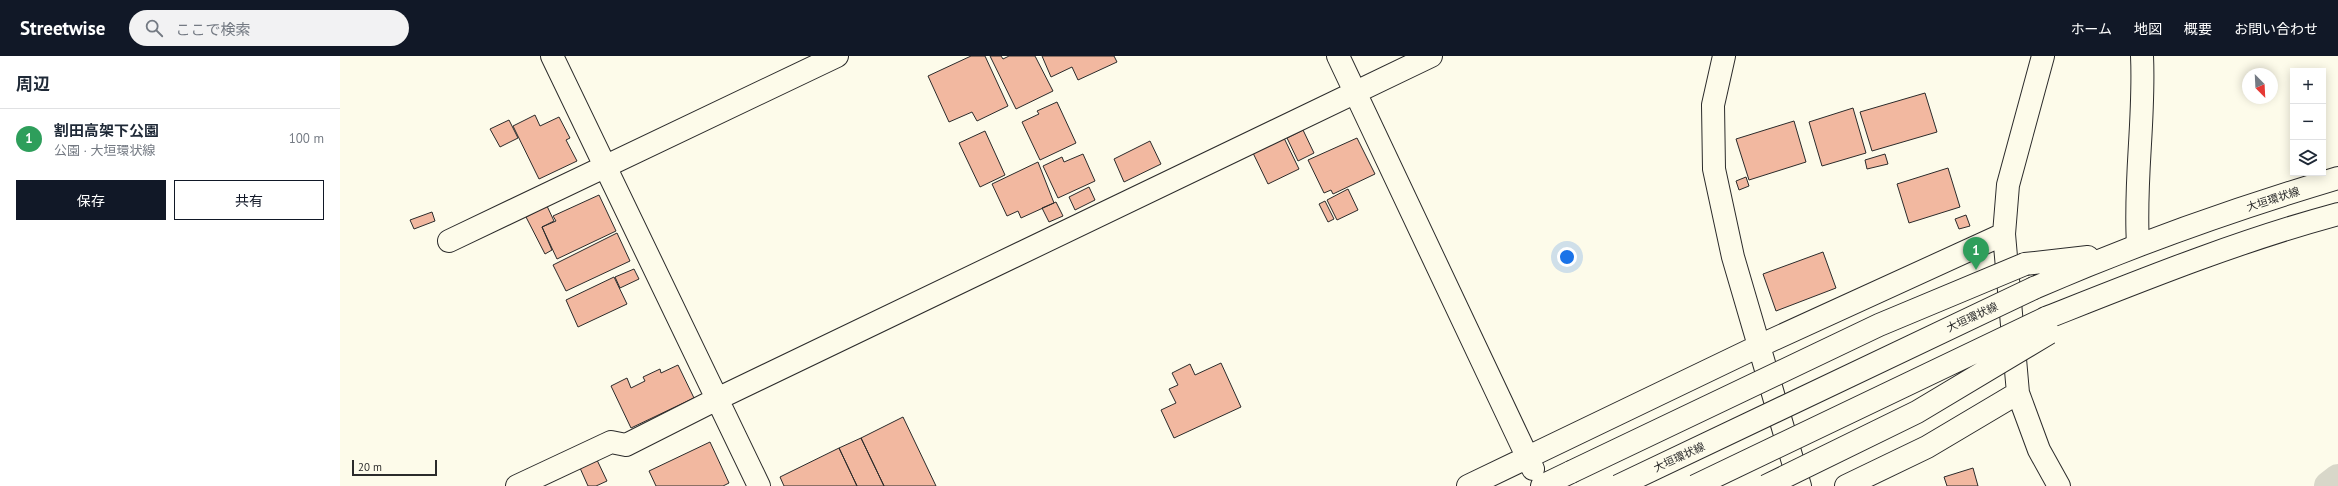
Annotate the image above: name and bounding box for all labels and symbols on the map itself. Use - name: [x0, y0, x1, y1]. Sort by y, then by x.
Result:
- north arrow: [2242, 68, 2278, 104]
- street label: 大垣環状線: [2245, 184, 2301, 214]
- pin: 1: [1963, 237, 1989, 270]
- your location: [1557, 247, 1577, 267]
- street label: 大垣環状線: [1944, 299, 2000, 335]
- street label: 大垣環状線: [1651, 439, 1707, 475]
- scale bar: [352, 458, 437, 477]

